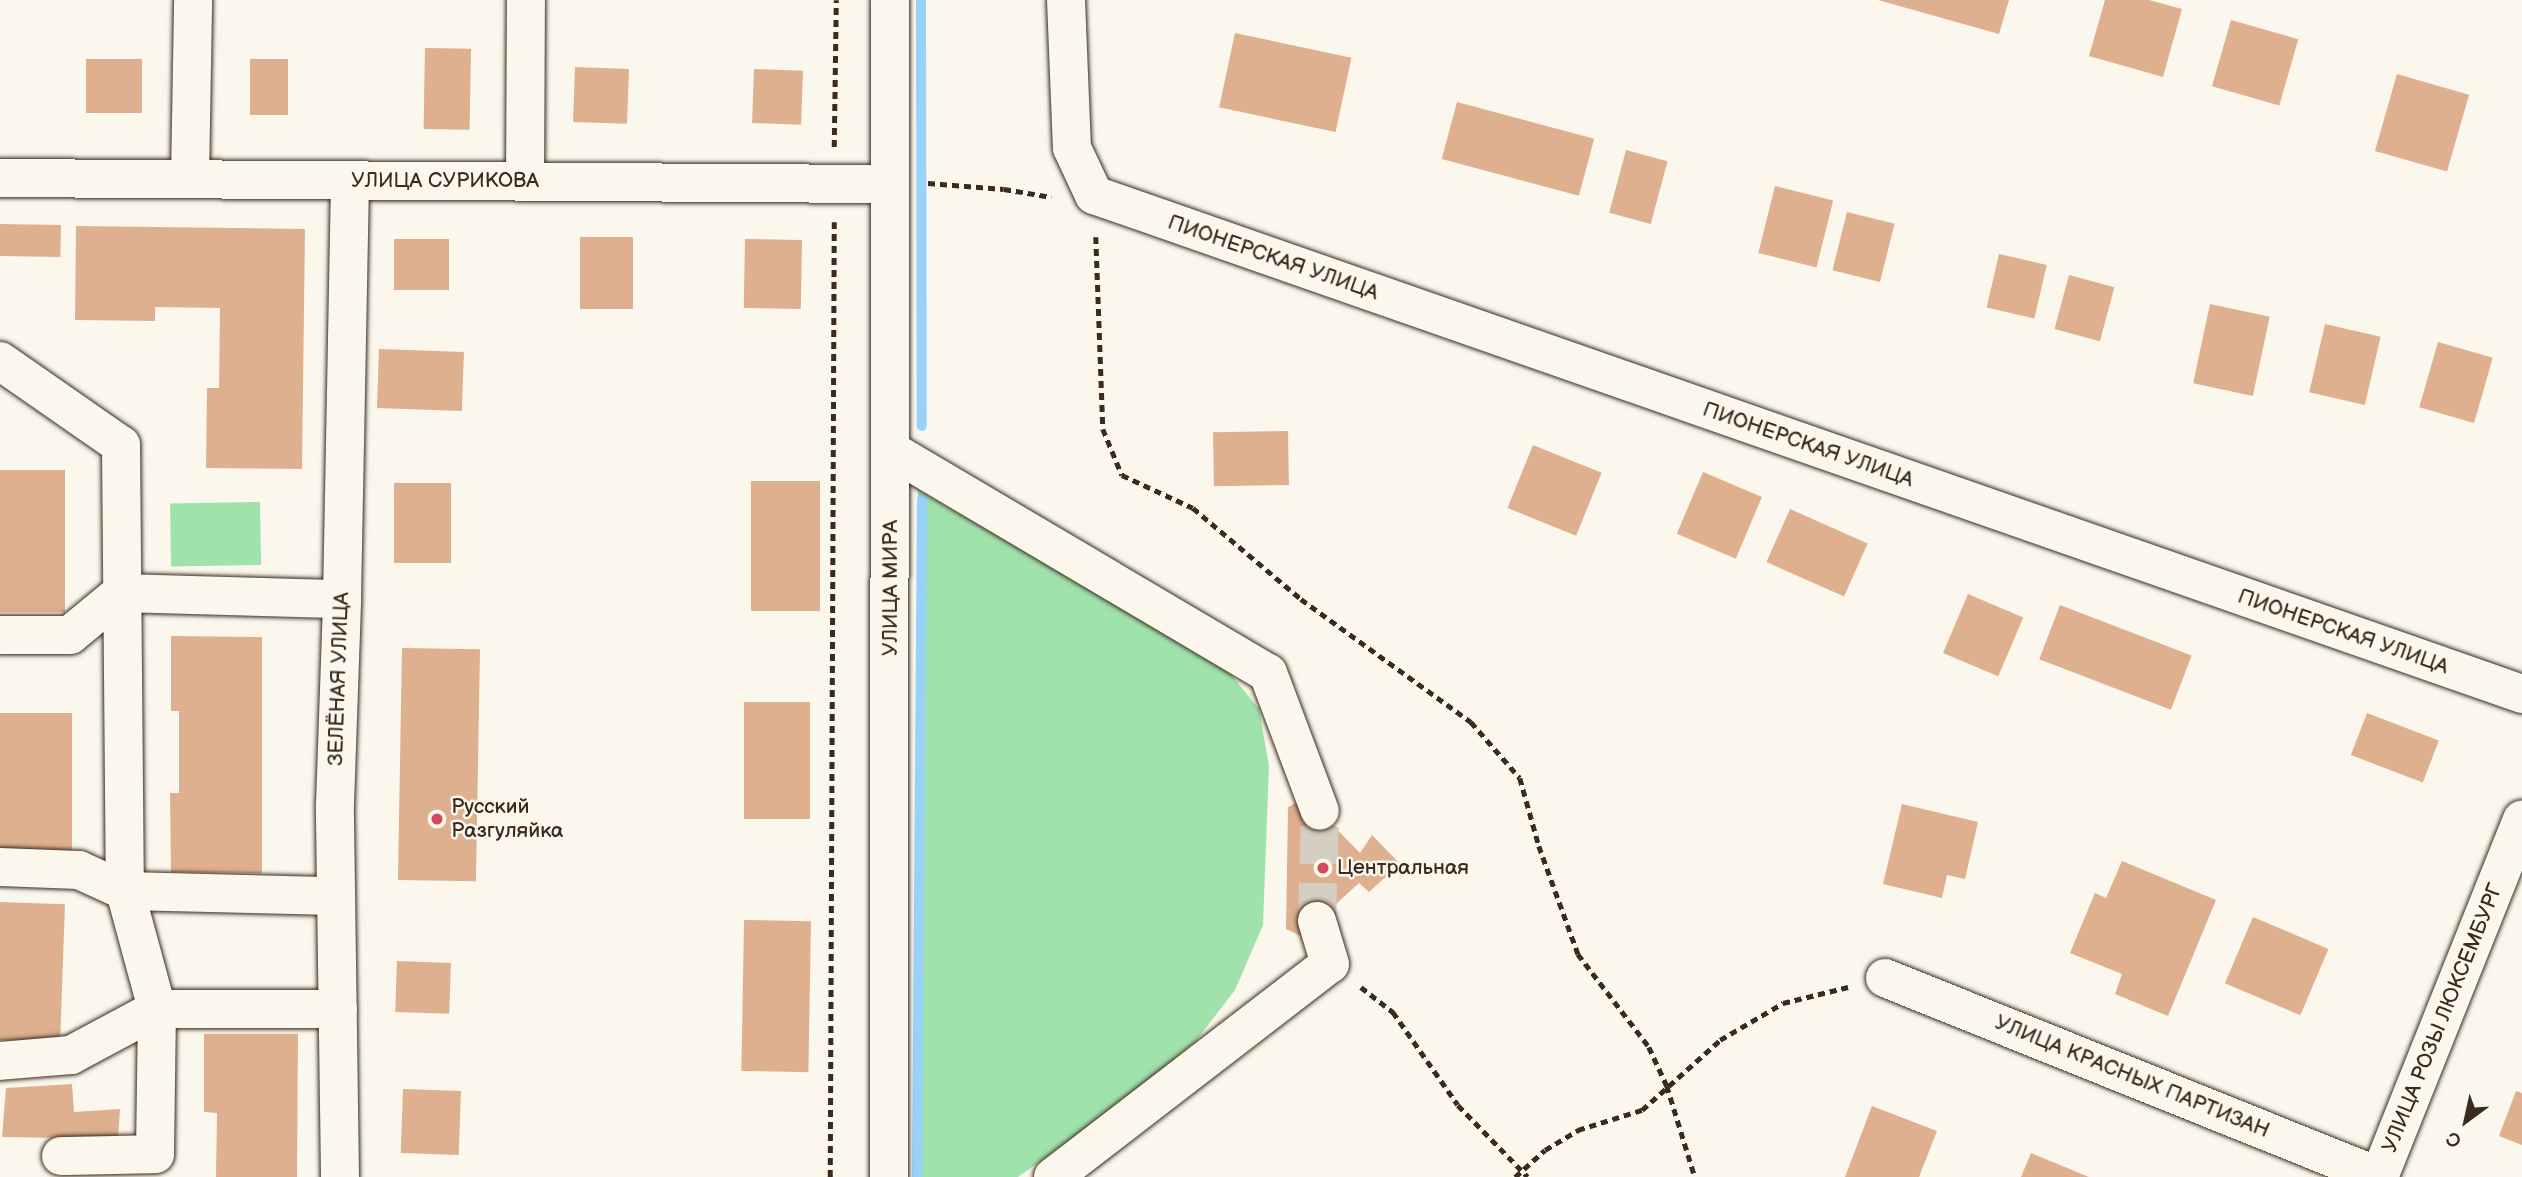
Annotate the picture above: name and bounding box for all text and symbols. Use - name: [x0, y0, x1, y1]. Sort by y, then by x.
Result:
- street label: УЛИЦА СУРИКОВА: [351, 168, 539, 194]
- street label: ПИОНЕРСКАЯ УЛИЦА: [1164, 210, 1382, 306]
- street label: ПИОНЕРСКАЯ УЛИЦА: [1699, 397, 1917, 493]
- street label: УЛИЦА МИРА: [878, 520, 904, 656]
- street label: ПИОНЕРСКАЯ УЛИЦА: [2234, 584, 2452, 680]
- street label: ЗЕЛЁНАЯ УЛИЦА: [323, 592, 355, 766]
- place label: Русский Разгуляйка: [451, 794, 563, 844]
- marker: Русский Разгуляйка: [429, 811, 445, 827]
- place label: Центральная: [1337, 855, 1469, 881]
- marker: Центральная: [1315, 860, 1331, 876]
- street label: УЛИЦА РОЗЫ ЛЮКСЕМБУРГ: [2377, 880, 2509, 1156]
- street label: УЛИЦА КРАСНЫХ ПАРТИЗАН: [1991, 1010, 2273, 1144]
- north arrow: [2431, 1086, 2501, 1156]

